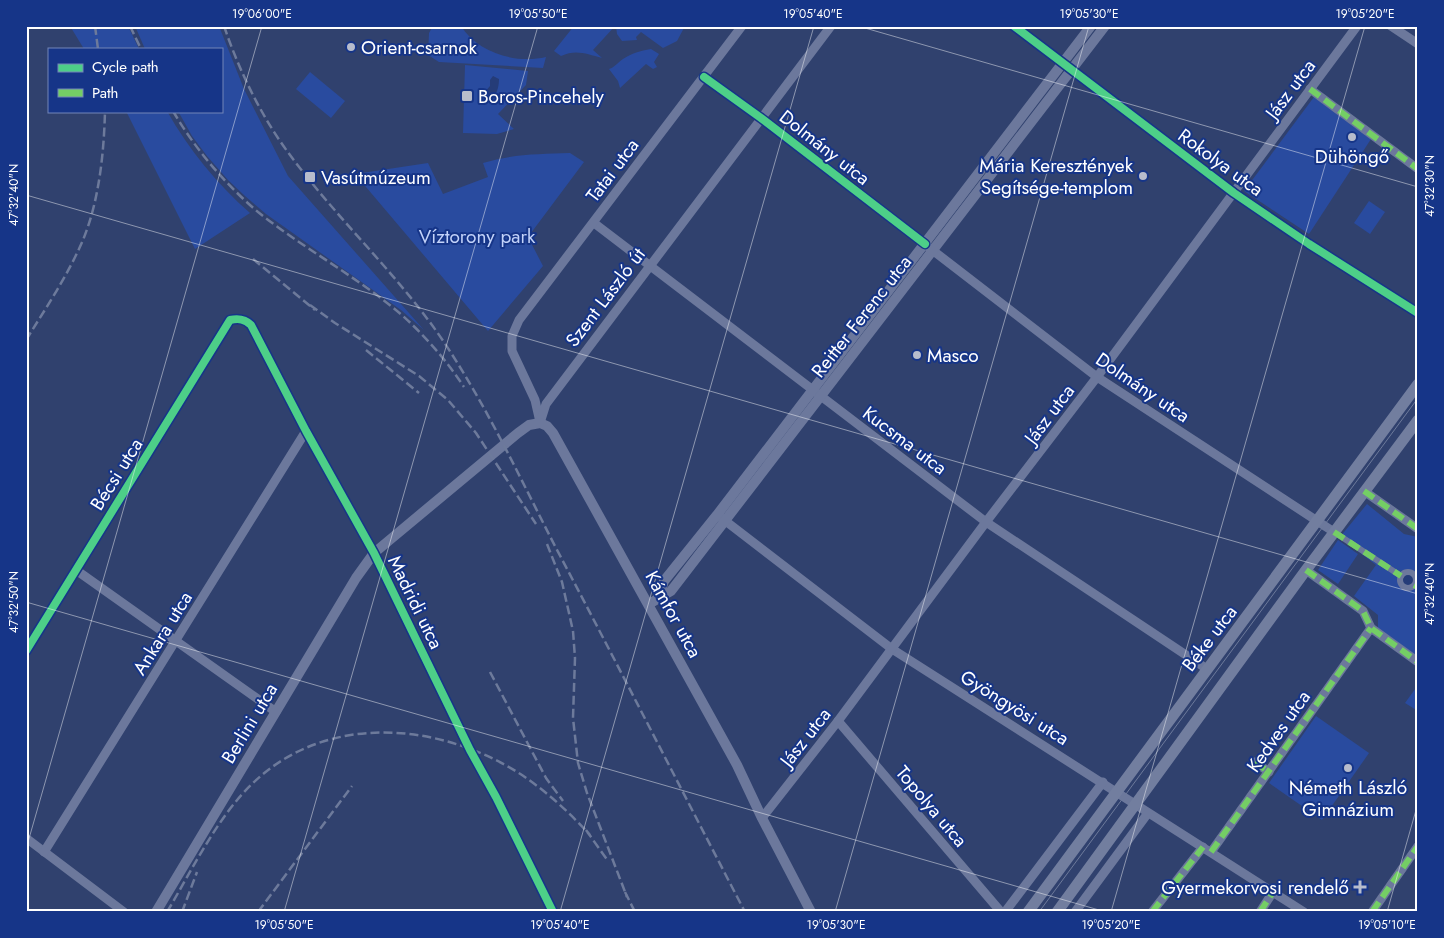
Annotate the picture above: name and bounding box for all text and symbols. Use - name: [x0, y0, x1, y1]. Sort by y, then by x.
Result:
- text: 19°06'00"E: [232, 5, 292, 23]
- text: 19°05'50"E: [508, 5, 568, 23]
- text: 19°05'40"E: [783, 5, 843, 23]
- text: 19°05'30"E: [1060, 5, 1118, 23]
- text: 19°05'20"E: [1335, 5, 1395, 23]
- place label: Orient-csarnok: [361, 34, 478, 61]
- marker: Orient-csarnok: [345, 41, 357, 53]
- legend: [48, 48, 222, 112]
- street label: Jász utca: [1257, 54, 1322, 127]
- text: Cycle path: [92, 56, 159, 78]
- text: Path: [92, 82, 118, 104]
- place label: Boros-Pincehely: [478, 83, 605, 110]
- marker: Boros-Pincehely: [460, 89, 474, 103]
- street label: Dolmány utca: [774, 103, 876, 191]
- street label: Rokolya utca: [1172, 122, 1269, 203]
- marker: Dühöngő: [1346, 131, 1358, 143]
- street label: Tatai utca: [580, 133, 645, 208]
- place label: Dühöngő: [1315, 143, 1389, 170]
- place label: Mária Keresztények Segítsége-templom: [979, 152, 1134, 201]
- text: 47°32'30"N: [1421, 155, 1439, 217]
- text: 47°32'40"N: [5, 164, 23, 226]
- place label: Vasútmúzeum: [321, 164, 431, 191]
- marker: Vasútmúzeum: [303, 170, 317, 184]
- marker: Mária Keresztények Segítsége-templom: [1137, 170, 1149, 182]
- park label: Víztorony park: [419, 223, 536, 250]
- street label: Szent László út: [559, 242, 652, 353]
- street label: Reitter Ferenc utca: [805, 249, 918, 383]
- place label: Masco: [927, 342, 979, 369]
- street label: Dolmány utca: [1090, 346, 1195, 429]
- marker: Masco: [911, 349, 923, 361]
- street label: Jász utca: [1016, 379, 1081, 452]
- street label: Kucsma utca: [857, 400, 952, 481]
- street label: Bécsi utca: [84, 433, 149, 516]
- street label: Madridi utca: [381, 551, 450, 654]
- text: 47°32'40"N: [1421, 563, 1439, 625]
- street label: Kámfor utca: [639, 566, 709, 663]
- text: 47°32'50"N: [5, 571, 23, 633]
- street label: Ankara utca: [126, 586, 199, 680]
- street label: Béke utca: [1176, 600, 1243, 677]
- street label: Gyöngyösi utca: [955, 663, 1074, 752]
- street label: Berlini utca: [215, 678, 284, 769]
- street label: Kedves utca: [1240, 685, 1317, 778]
- street label: Jász utca: [772, 702, 837, 775]
- street label: Topolya utca: [890, 760, 974, 853]
- marker: Németh László Gimnázium: [1342, 762, 1354, 774]
- place label: Németh László Gimnázium: [1289, 774, 1407, 823]
- place label: Gyermekorvosi rendelő: [1161, 874, 1349, 901]
- marker: Gyermekorvosi rendelő: [1353, 880, 1367, 894]
- text: 19°05'50"E: [254, 916, 314, 934]
- text: 19°05'40"E: [530, 916, 590, 934]
- text: 19°05'30"E: [807, 916, 865, 934]
- text: 19°05'20"E: [1081, 916, 1141, 934]
- text: 19°05'10"E: [1358, 916, 1416, 934]

